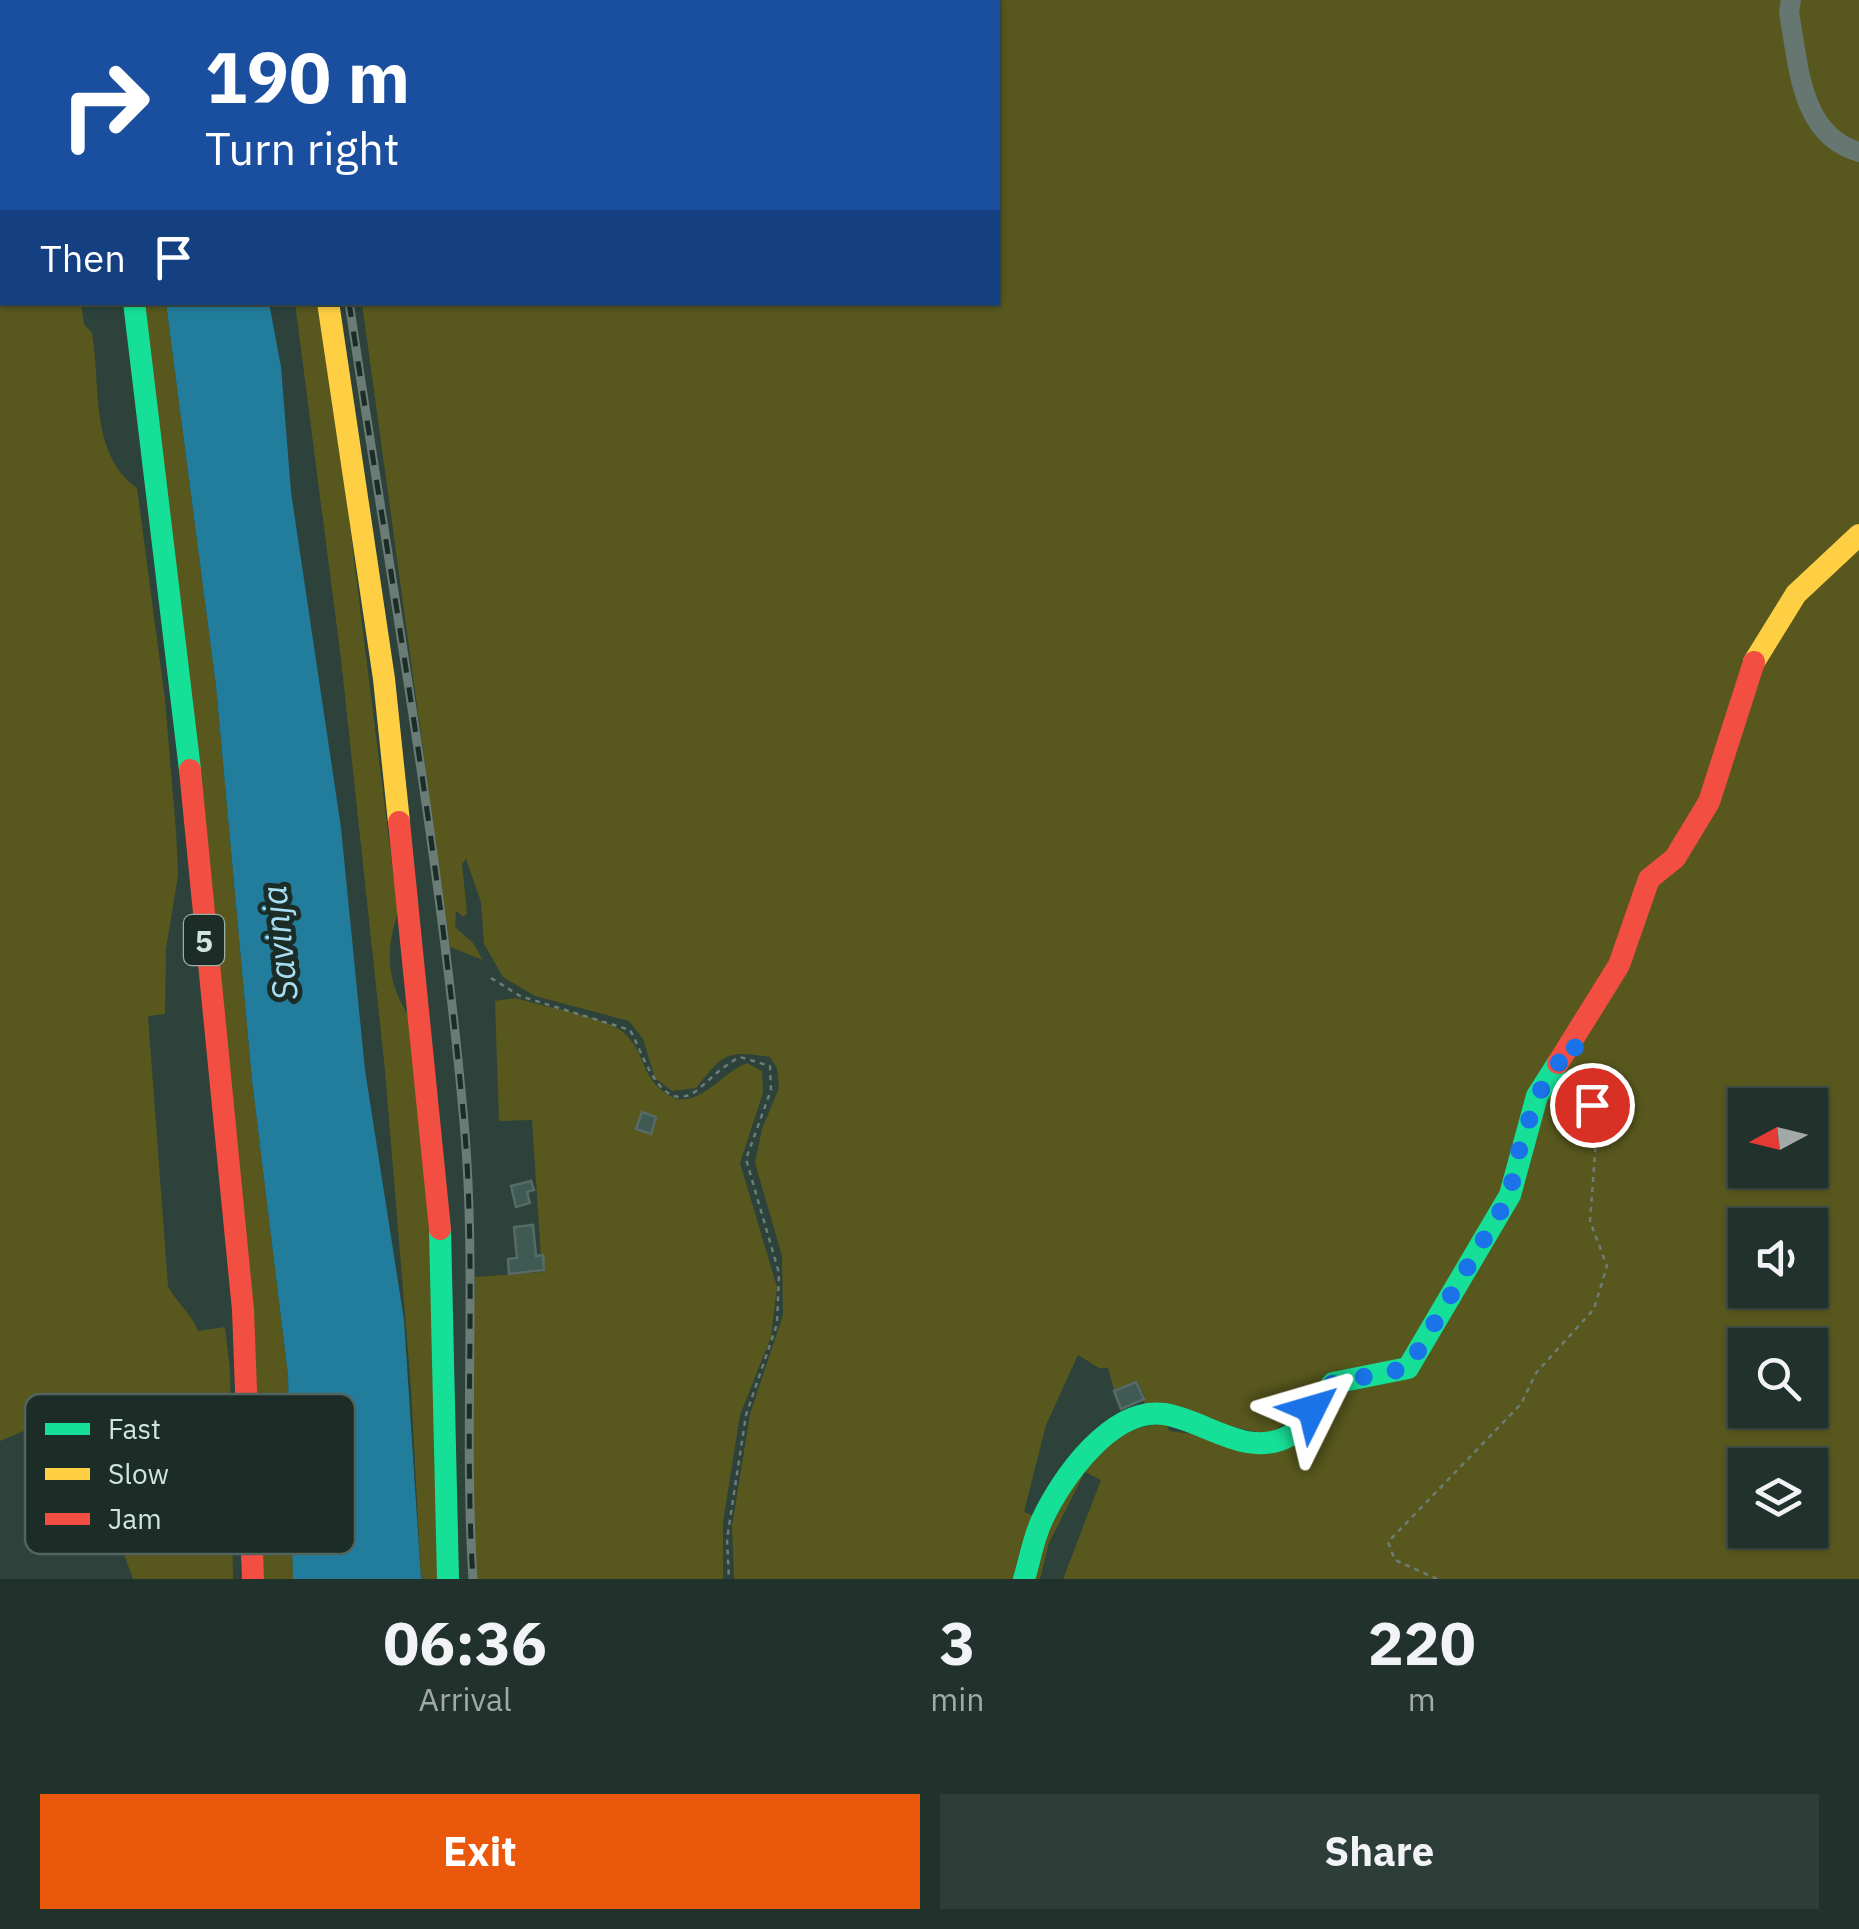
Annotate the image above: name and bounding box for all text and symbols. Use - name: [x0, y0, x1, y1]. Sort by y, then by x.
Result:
- text: 190 m: [205, 31, 410, 122]
- icon: right: [40, 40, 170, 170]
- text: Turn right: [205, 119, 400, 177]
- icon: arrive: [146, 230, 201, 285]
- text: Then: [40, 233, 126, 282]
- water label: Savinja: [250, 883, 308, 1003]
- road number: 5: [184, 915, 224, 965]
- pin: [1550, 1063, 1635, 1148]
- icon: arrive: [1565, 1078, 1620, 1133]
- north arrow: [1728, 1088, 1828, 1188]
- map controls: [1728, 1088, 1828, 1548]
- button: sound: [1728, 1208, 1828, 1308]
- button: search: [1728, 1328, 1828, 1428]
- position arrow: [1260, 1357, 1364, 1461]
- legend: [25, 1394, 355, 1554]
- text: Fast: [108, 1410, 161, 1447]
- button: layers: [1728, 1448, 1828, 1548]
- text: Slow: [108, 1455, 169, 1492]
- text: Jam: [108, 1500, 162, 1537]
- text: 06:36: [383, 1603, 547, 1682]
- text: 3: [939, 1603, 975, 1682]
- text: 220: [1368, 1603, 1476, 1682]
- text: Arrival: [419, 1678, 512, 1720]
- text: min: [930, 1678, 984, 1720]
- text: m: [1408, 1678, 1436, 1720]
- button: Exit: [40, 1794, 920, 1909]
- button: Share: [940, 1794, 1819, 1909]

